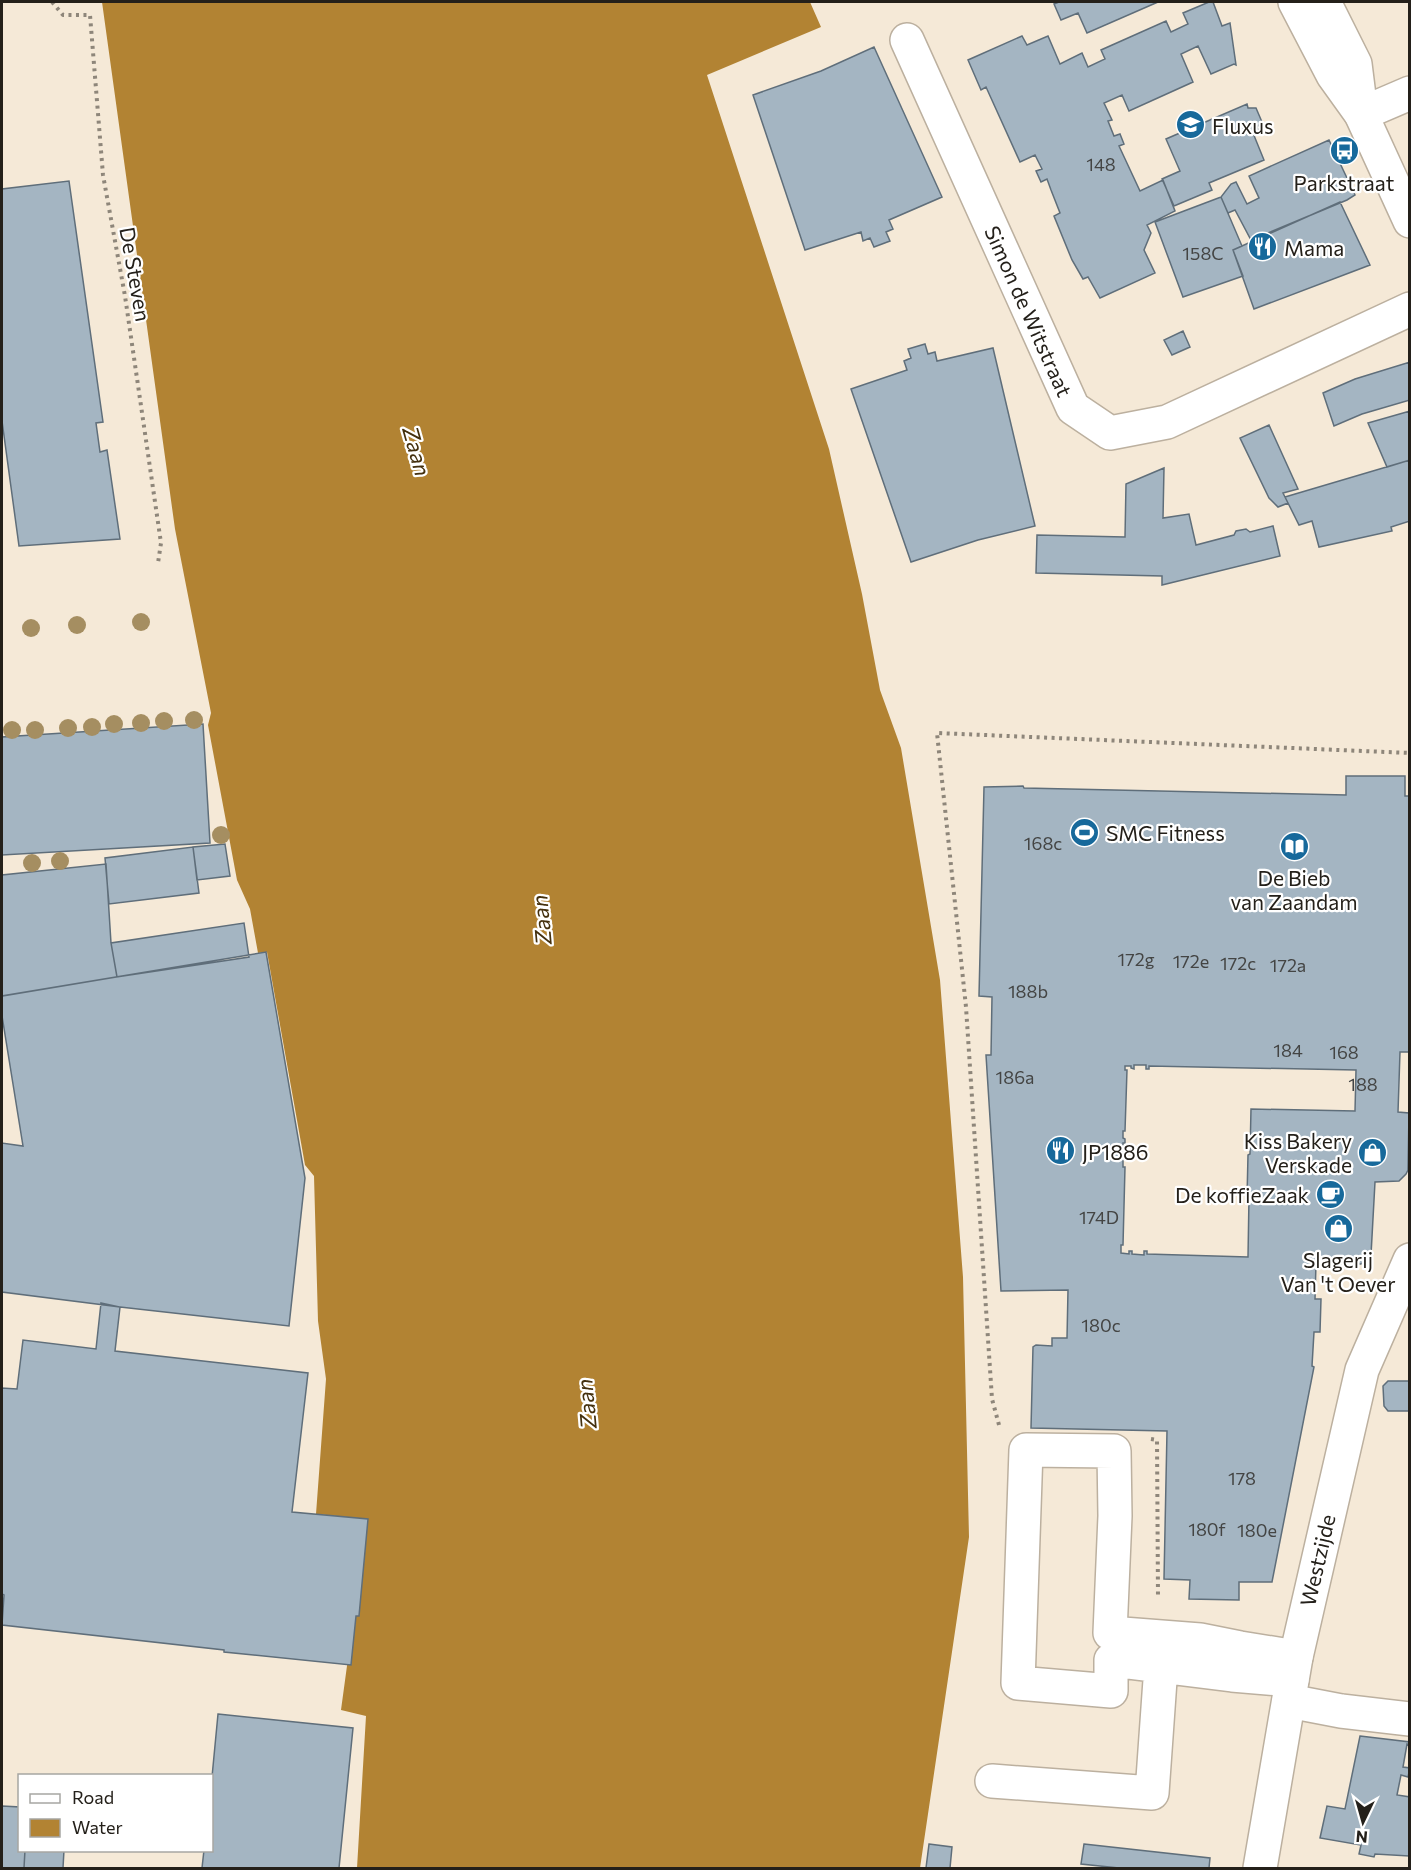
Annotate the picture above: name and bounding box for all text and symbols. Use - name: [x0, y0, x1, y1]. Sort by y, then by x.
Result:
- school or university icon: Fluxus: [1175, 109, 1207, 141]
- place label: Fluxus: [1212, 113, 1274, 138]
- bus stop icon: Parkstraat: [1328, 135, 1360, 167]
- house number: 148: [1086, 153, 1116, 175]
- place label: Parkstraat: [1294, 170, 1394, 195]
- street label: Simon de Witstraat: [980, 222, 1078, 400]
- street label: De Steven: [115, 225, 157, 323]
- restaurant icon: Mama: [1247, 231, 1279, 263]
- place label: Mama: [1284, 235, 1344, 260]
- house number: 158C: [1182, 242, 1224, 264]
- water label: Zaan: [397, 422, 437, 479]
- sports icon: SMC Fitness: [1069, 816, 1101, 848]
- place label: SMC Fitness: [1106, 820, 1225, 845]
- library icon: De Bieb van Zaandam: [1278, 830, 1310, 862]
- house number: 168c: [1024, 832, 1062, 854]
- place label: De Bieb van Zaandam: [1230, 865, 1358, 914]
- water label: Zaan: [525, 894, 557, 947]
- house number: 172g: [1118, 948, 1155, 970]
- house number: 172e: [1173, 950, 1209, 972]
- house number: 172c: [1220, 952, 1256, 974]
- house number: 172a: [1270, 954, 1306, 976]
- house number: 188b: [1008, 980, 1048, 1002]
- house number: 184: [1273, 1039, 1303, 1061]
- house number: 168: [1329, 1041, 1359, 1063]
- house number: 186a: [996, 1066, 1034, 1088]
- house number: 188: [1348, 1073, 1378, 1095]
- place label: Kiss Bakery Verskade: [1244, 1128, 1352, 1177]
- restaurant icon: JP1886: [1045, 1135, 1077, 1167]
- shop icon: Kiss Bakery Verskade: [1357, 1136, 1389, 1168]
- place label: JP1886: [1082, 1139, 1149, 1164]
- cafe icon: De koffieZaak: [1314, 1178, 1346, 1210]
- place label: De koffieZaak: [1175, 1182, 1309, 1207]
- house number: 174D: [1079, 1206, 1119, 1228]
- shop icon: Slagerij Van 't Oever: [1322, 1212, 1354, 1244]
- place label: Slagerij Van 't Oever: [1280, 1247, 1396, 1296]
- house number: 180c: [1081, 1314, 1121, 1336]
- water label: Zaan: [570, 1378, 602, 1431]
- house number: 178: [1228, 1467, 1256, 1489]
- street label: Westzijde: [1294, 1512, 1340, 1608]
- house number: 180f: [1188, 1518, 1227, 1540]
- house number: 180e: [1237, 1519, 1277, 1541]
- legend: [18, 1774, 213, 1852]
- text: Road: [72, 1786, 114, 1808]
- north arrow: [1333, 1792, 1393, 1852]
- text: Water: [72, 1816, 123, 1838]
- text: N: [1355, 1827, 1368, 1847]

